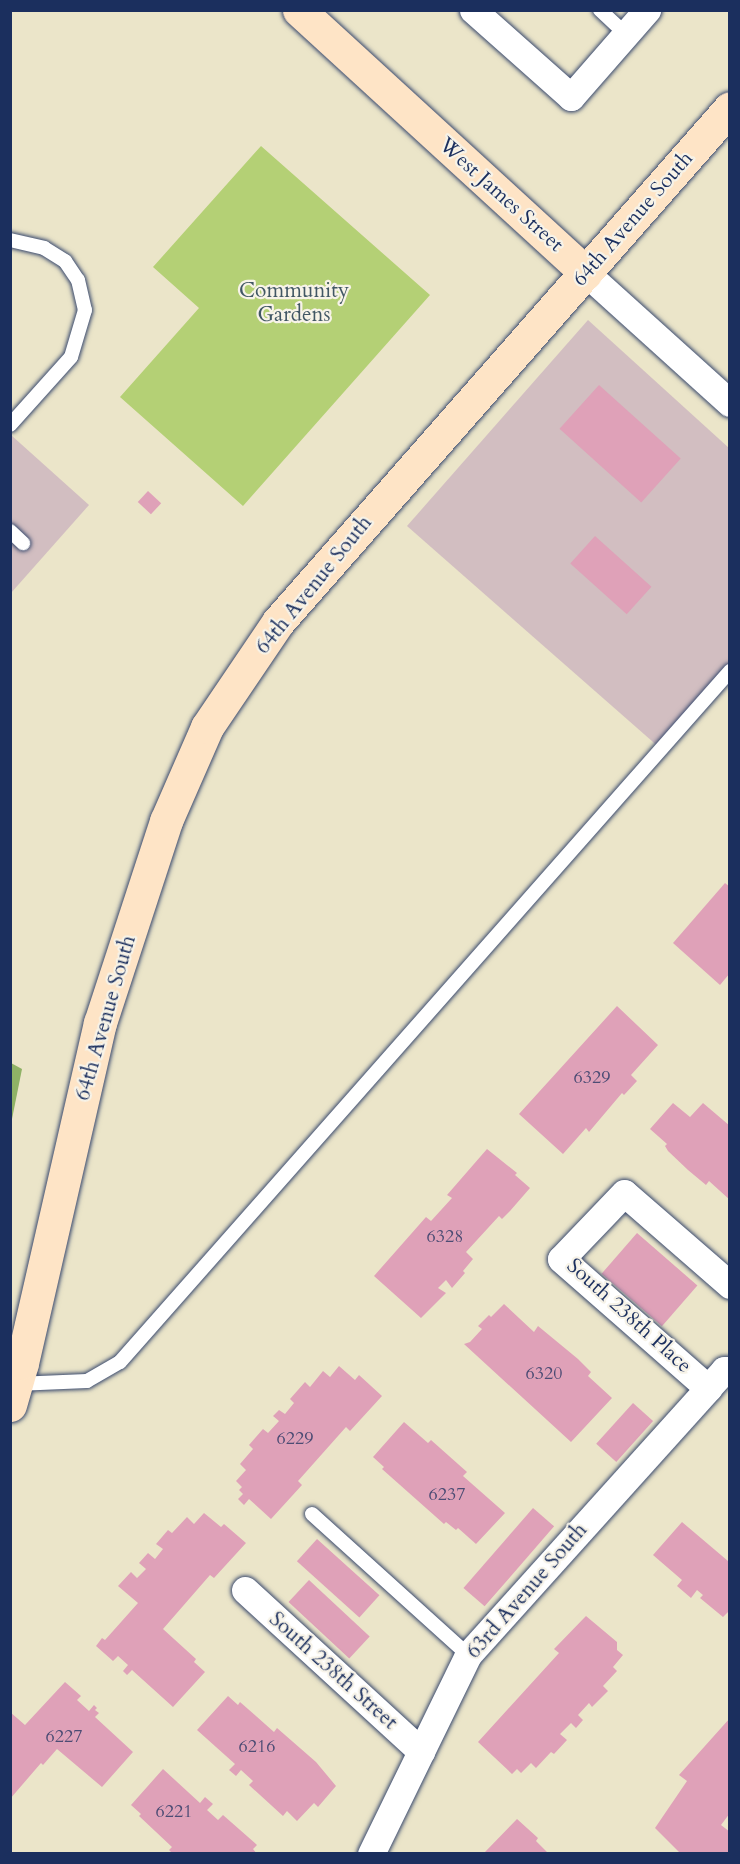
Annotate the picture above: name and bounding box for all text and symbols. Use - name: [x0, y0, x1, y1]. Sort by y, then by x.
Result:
- street label: West James Street: [434, 133, 568, 257]
- street label: 64th Avenue South: [568, 146, 698, 292]
- park label: Community Gardens: [239, 278, 349, 328]
- street label: 64th Avenue South: [251, 511, 377, 659]
- street label: 64th Avenue South: [70, 933, 142, 1103]
- house number: 6329: [574, 1067, 610, 1089]
- house number: 6328: [427, 1226, 463, 1248]
- street label: South 238th Place: [561, 1253, 697, 1379]
- house number: 6320: [526, 1363, 562, 1385]
- house number: 6229: [277, 1428, 313, 1450]
- house number: 6237: [429, 1484, 465, 1506]
- street label: 63rd Avenue South: [461, 1518, 593, 1664]
- street label: South 238th Street: [264, 1607, 402, 1735]
- house number: 6227: [46, 1726, 82, 1748]
- house number: 6216: [239, 1736, 275, 1758]
- house number: 6221: [156, 1801, 192, 1823]

